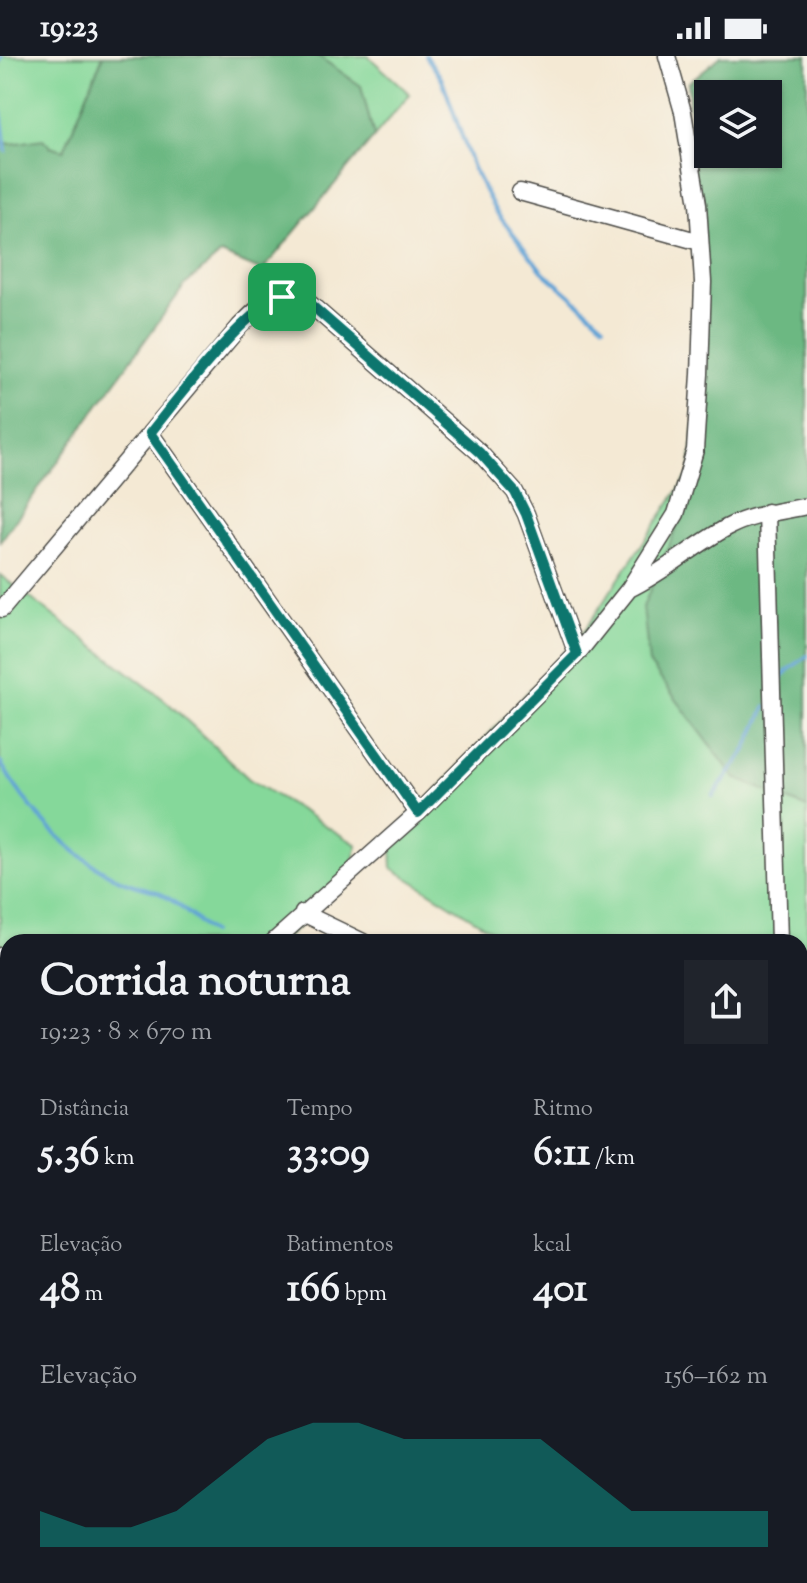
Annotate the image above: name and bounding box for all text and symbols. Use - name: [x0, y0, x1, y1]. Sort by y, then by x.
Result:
- text: 19:23: [40, 7, 98, 50]
- map controls: [694, 80, 782, 168]
- button: layers: [694, 80, 782, 168]
- pin: [248, 263, 316, 331]
- icon: arrive: [260, 275, 304, 319]
- text: Corrida noturna: [40, 952, 351, 1015]
- button: share: [684, 960, 768, 1044]
- text: 19:23 · 8 × 670 m: [40, 1014, 212, 1051]
- text: Distância: [40, 1094, 129, 1126]
- text: Tempo: [287, 1094, 353, 1126]
- text: Ritmo: [533, 1094, 593, 1126]
- text: 5.36: [40, 1126, 99, 1183]
- text: 33:09: [287, 1126, 370, 1183]
- text: 6:11: [533, 1126, 590, 1183]
- text: km: [99, 1143, 134, 1175]
- text: /km: [590, 1143, 635, 1175]
- text: Elevação: [40, 1230, 122, 1262]
- text: Batimentos: [287, 1230, 393, 1262]
- text: kcal: [533, 1230, 571, 1262]
- text: 48: [40, 1262, 80, 1319]
- text: 166: [287, 1262, 340, 1319]
- text: 401: [533, 1262, 588, 1319]
- text: m: [80, 1279, 103, 1311]
- text: bpm: [340, 1279, 387, 1311]
- text: Elevação: [40, 1358, 137, 1395]
- text: 156–162 m: [664, 1358, 768, 1395]

